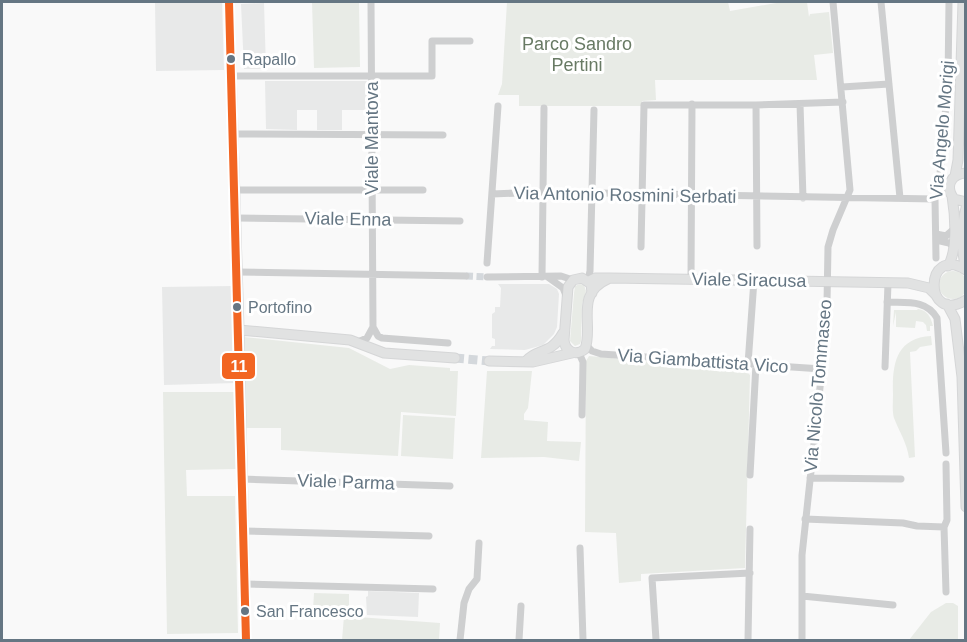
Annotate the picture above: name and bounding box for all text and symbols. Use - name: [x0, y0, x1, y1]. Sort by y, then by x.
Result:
- park label: Parco Sandro Pertini: [522, 34, 632, 75]
- place label: Rapallo: [242, 51, 296, 68]
- marker: Rapallo: [225, 53, 237, 65]
- street label: Via Angelo Morigi: [926, 60, 958, 200]
- street label: Viale Mantova: [362, 80, 382, 195]
- street label: Via Antonio Rosmini Serbati: [513, 183, 737, 207]
- street label: Viale Enna: [304, 208, 393, 230]
- street label: Viale Siracusa: [691, 269, 808, 291]
- place label: Portofino: [248, 299, 312, 316]
- street label: Via Nicolò Tommaseo: [800, 299, 836, 473]
- marker: Portofino: [231, 301, 243, 313]
- street label: Via Giambattista Vico: [617, 345, 789, 377]
- line badge: 11: [221, 352, 256, 380]
- text: 11: [231, 358, 248, 375]
- street label: Viale Parma: [297, 470, 396, 494]
- place label: San Francesco: [256, 603, 364, 620]
- marker: San Francesco: [239, 605, 251, 617]

